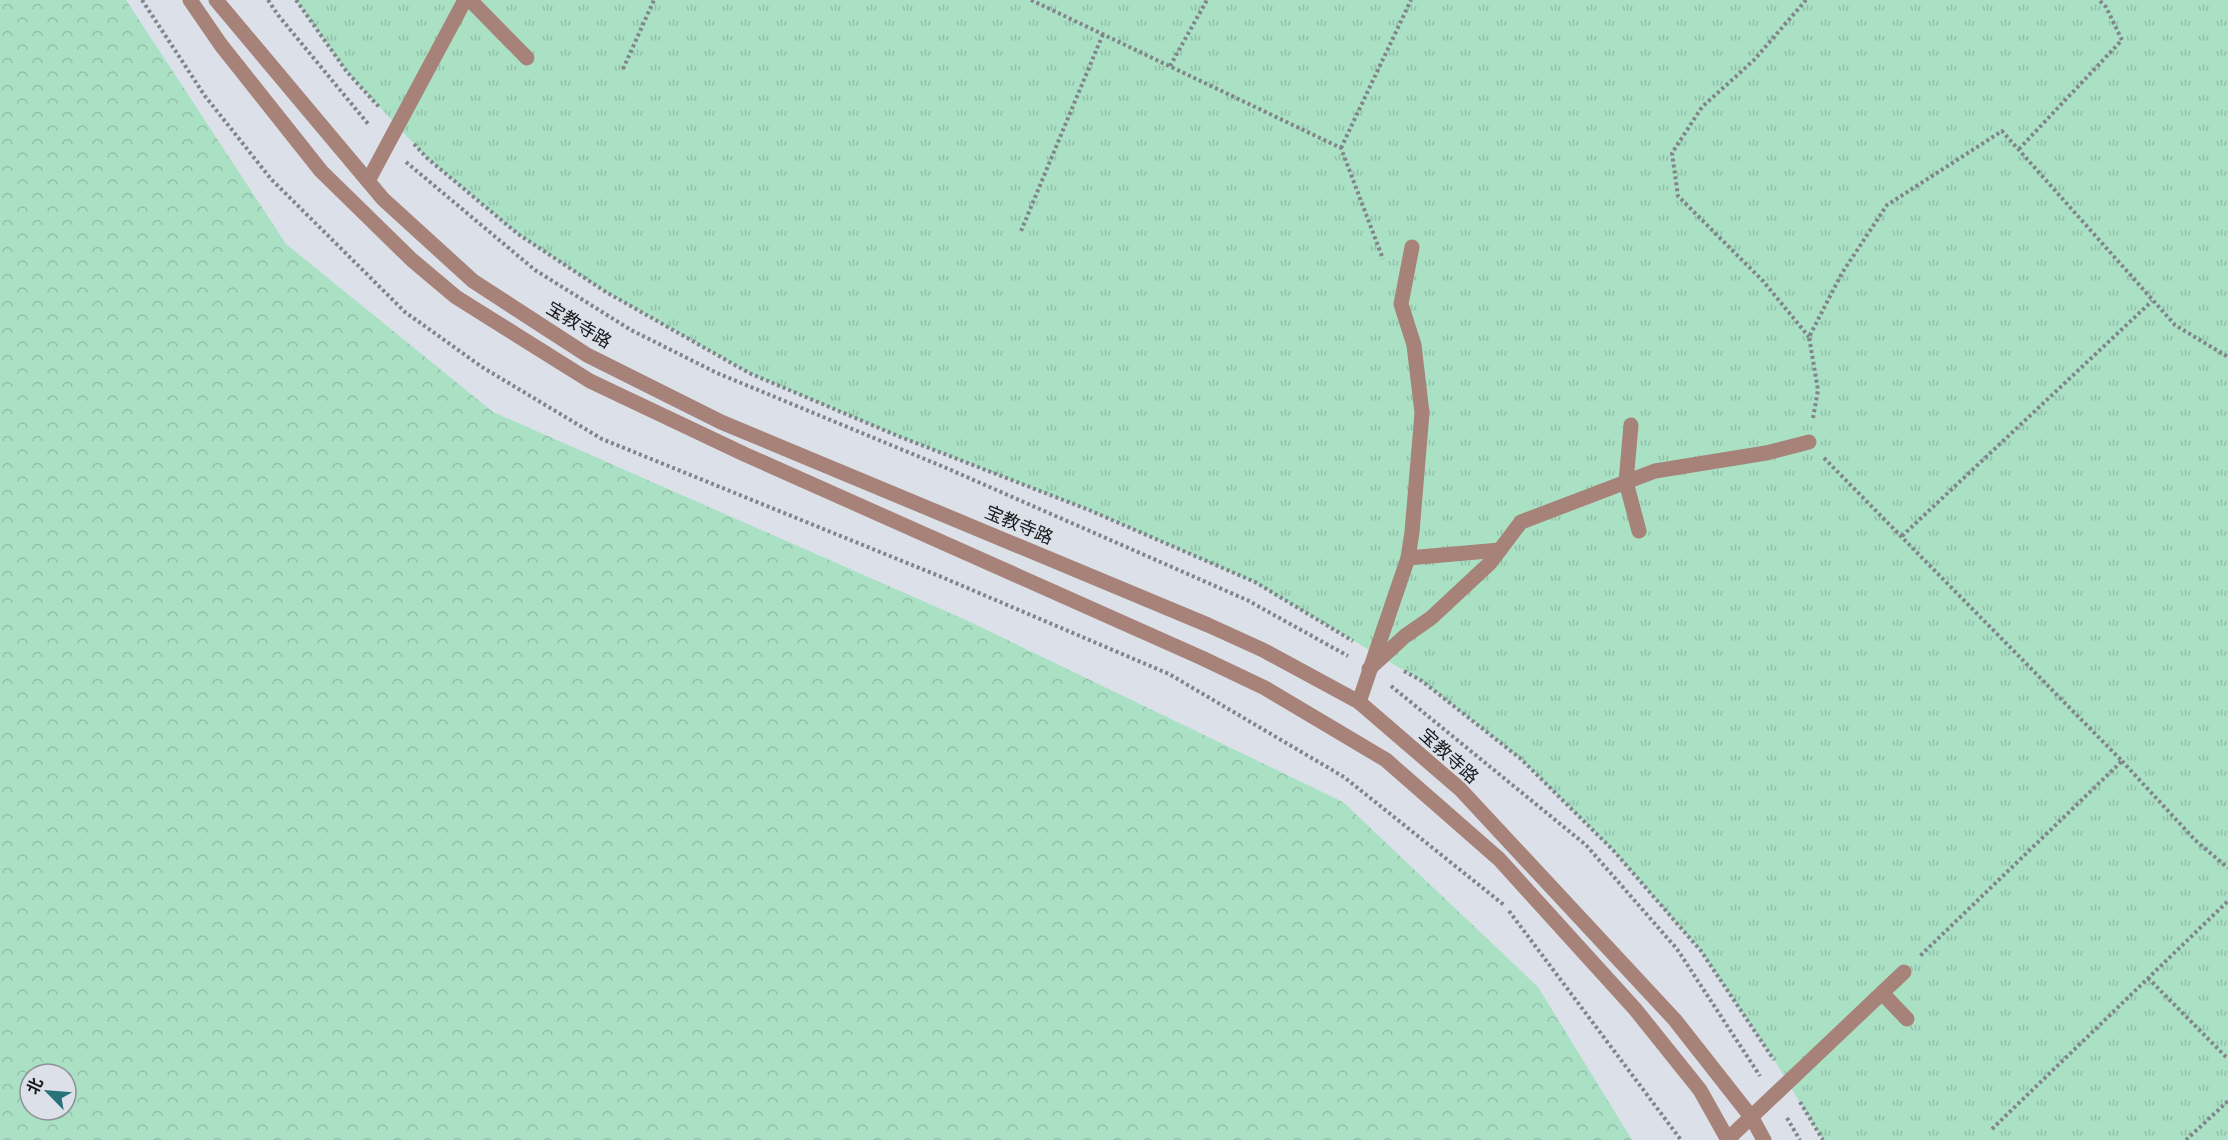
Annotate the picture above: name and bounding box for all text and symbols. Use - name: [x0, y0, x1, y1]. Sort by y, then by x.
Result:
- street label: 宝教寺路: [543, 297, 616, 352]
- street label: 宝教寺路: [982, 501, 1056, 548]
- street label: 宝教寺路: [1416, 724, 1483, 788]
- north arrow: [18, 1062, 78, 1122]
- text: 北: [23, 1075, 47, 1097]

